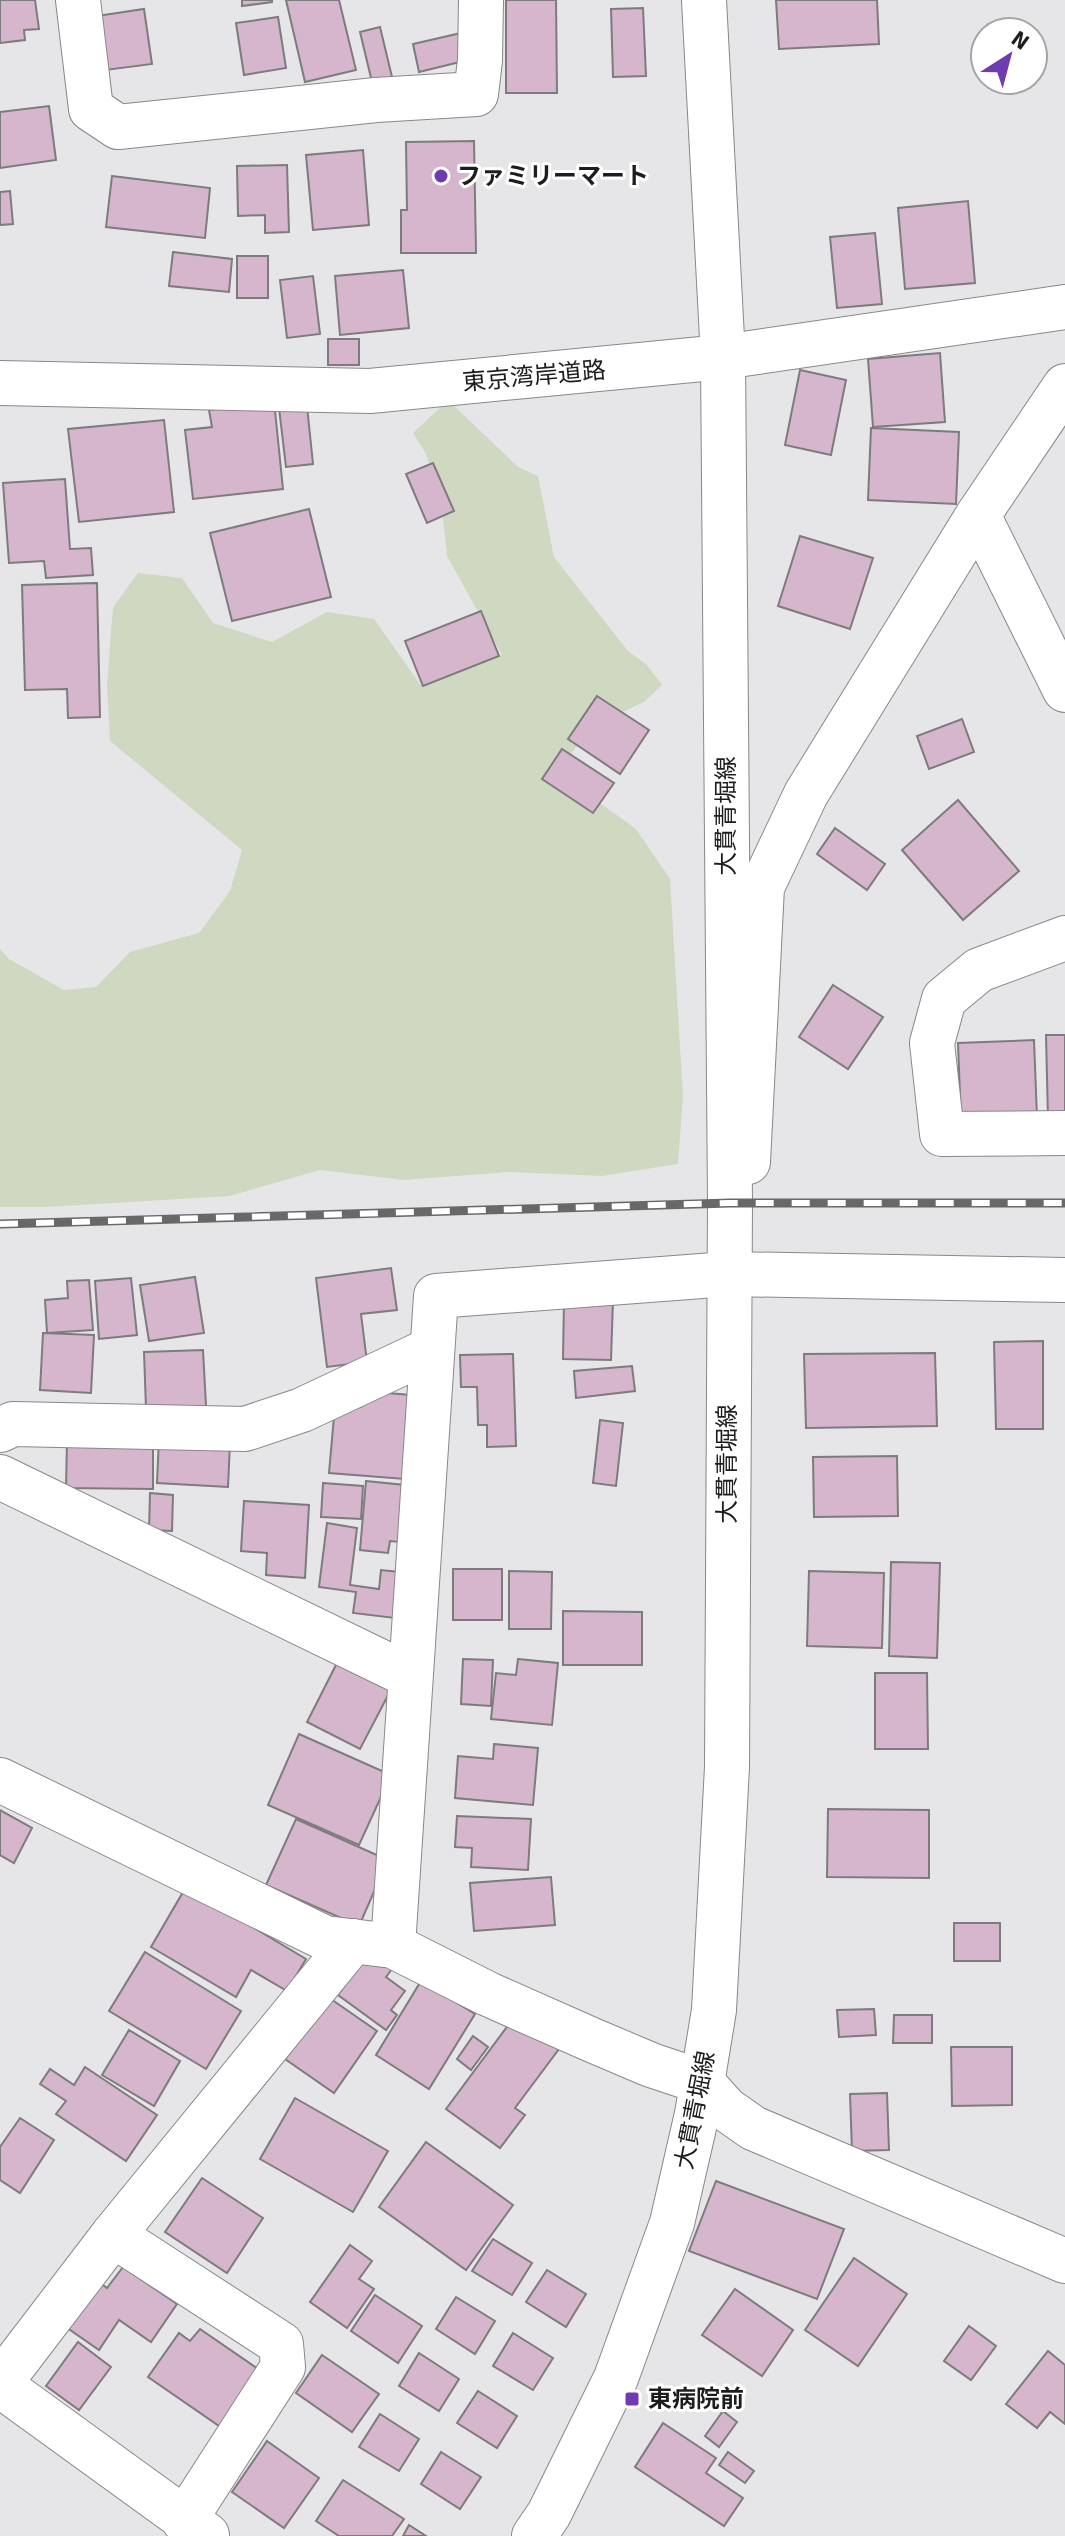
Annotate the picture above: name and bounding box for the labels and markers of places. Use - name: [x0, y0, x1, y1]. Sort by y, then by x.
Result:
- place label: ファミリーマート: [457, 161, 649, 191]
- marker: ファミリーマート: [432, 167, 450, 185]
- place label: 東病院前: [648, 2384, 744, 2414]
- marker: 東病院前: [623, 2390, 641, 2408]

